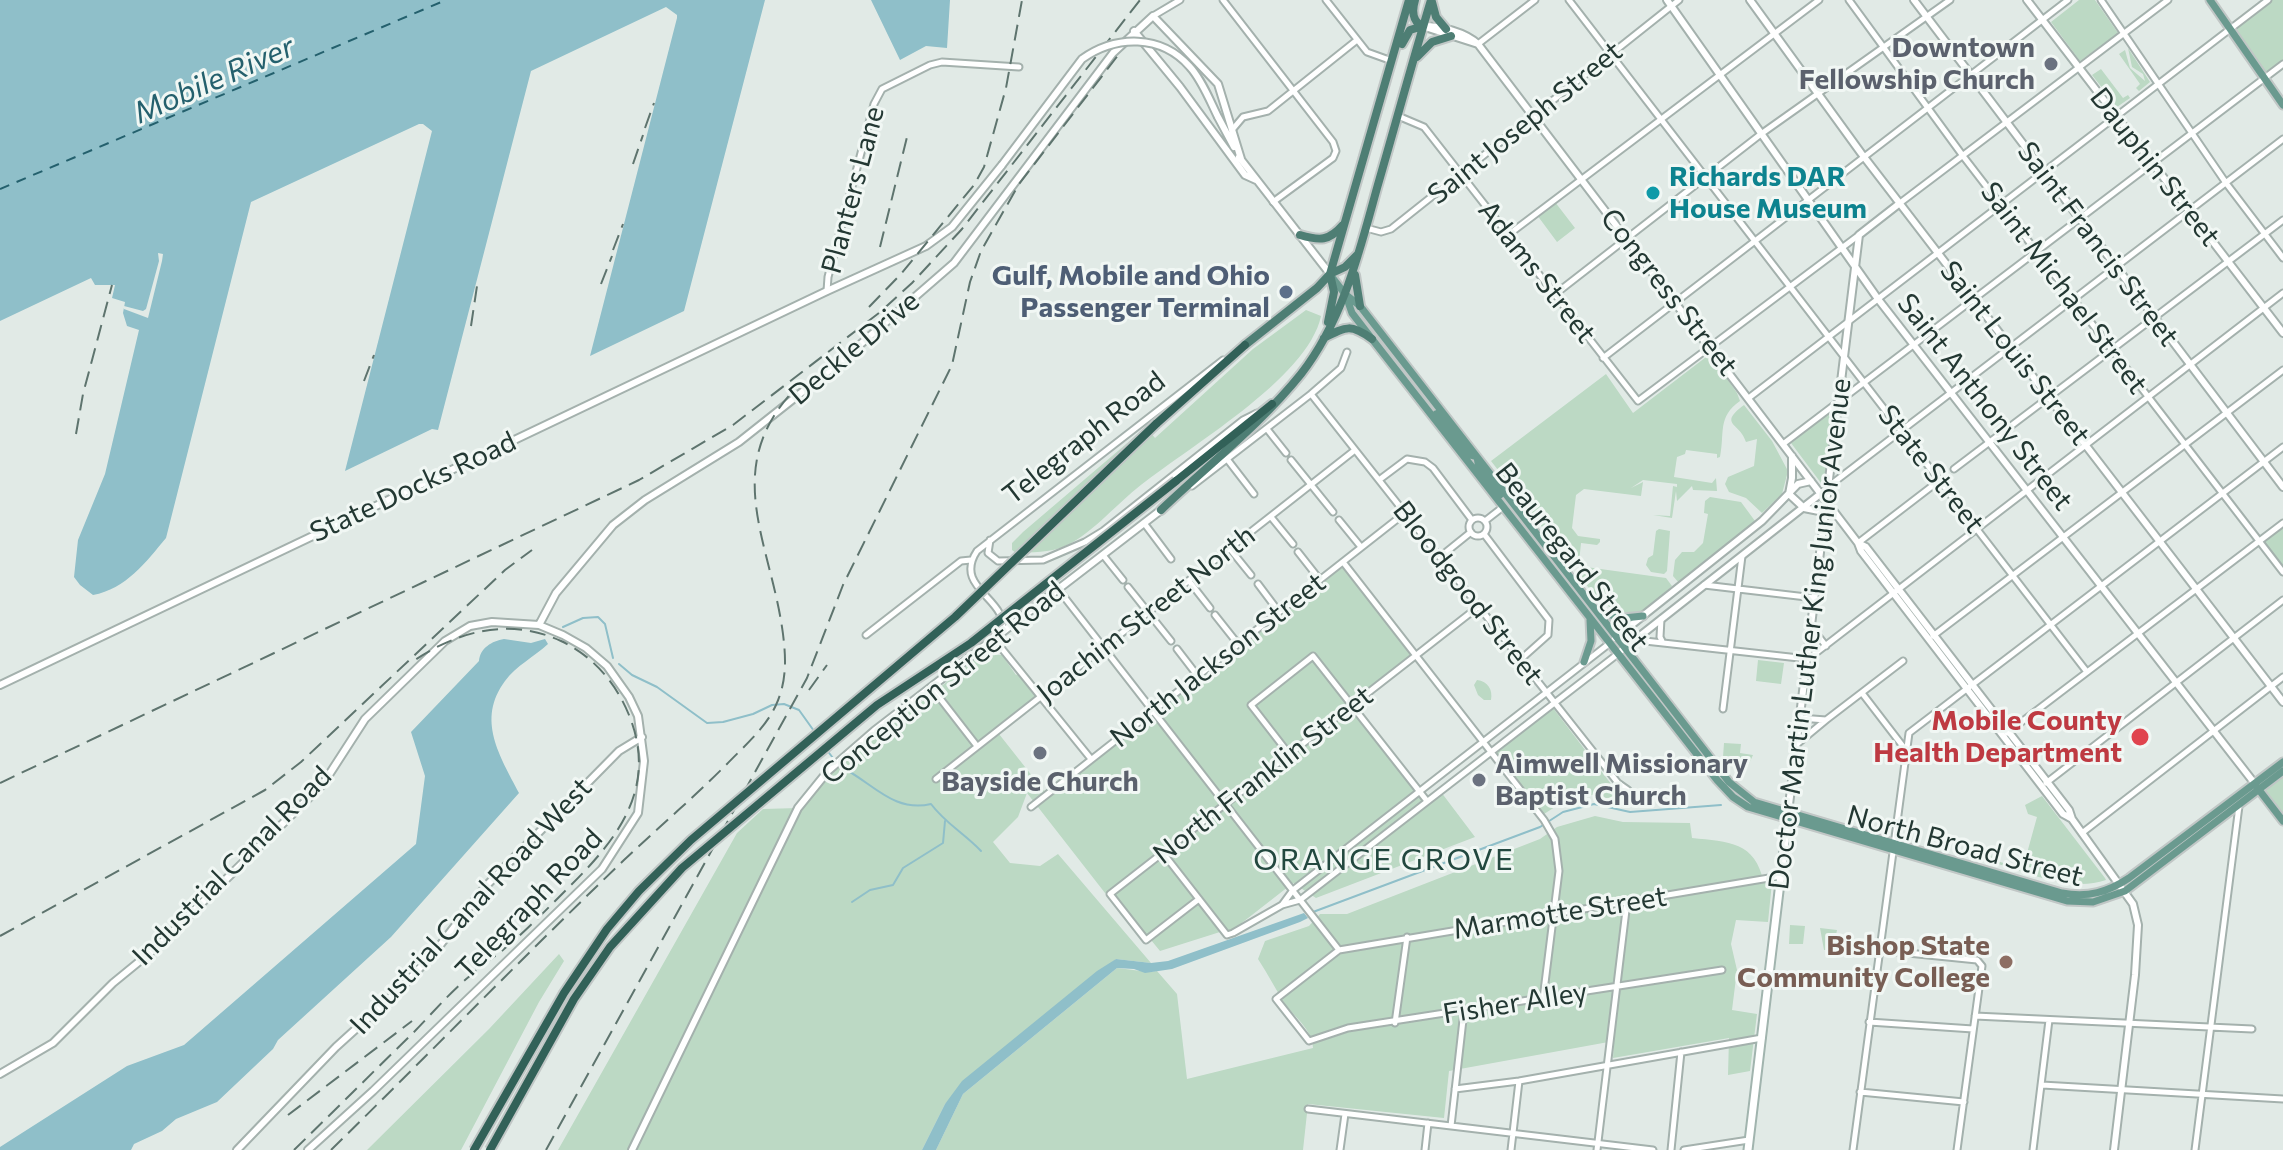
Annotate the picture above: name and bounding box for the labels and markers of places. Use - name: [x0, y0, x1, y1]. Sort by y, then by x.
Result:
- place label: Downtown Fellowship Church: [1799, 31, 2035, 97]
- marker: Downtown Fellowship Church: [2042, 55, 2060, 73]
- place label: Richards DAR House Museum: [1669, 160, 1867, 226]
- marker: Richards DAR House Museum: [1644, 184, 1662, 202]
- place label: Gulf, Mobile and Ohio Passenger Terminal: [992, 259, 1270, 325]
- marker: Gulf, Mobile and Ohio Passenger Terminal: [1277, 283, 1295, 301]
- place label: Mobile County Health Department: [1873, 704, 2122, 770]
- marker: Mobile County Health Department: [2129, 726, 2151, 748]
- marker: Bayside Church: [1031, 744, 1049, 762]
- place label: Aimwell Missionary Baptist Church: [1495, 747, 1748, 813]
- place label: Bayside Church: [941, 765, 1139, 799]
- marker: Aimwell Missionary Baptist Church: [1470, 771, 1488, 789]
- place label: Bishop State Community College: [1737, 929, 1990, 995]
- marker: Bishop State Community College: [1997, 953, 2015, 971]

